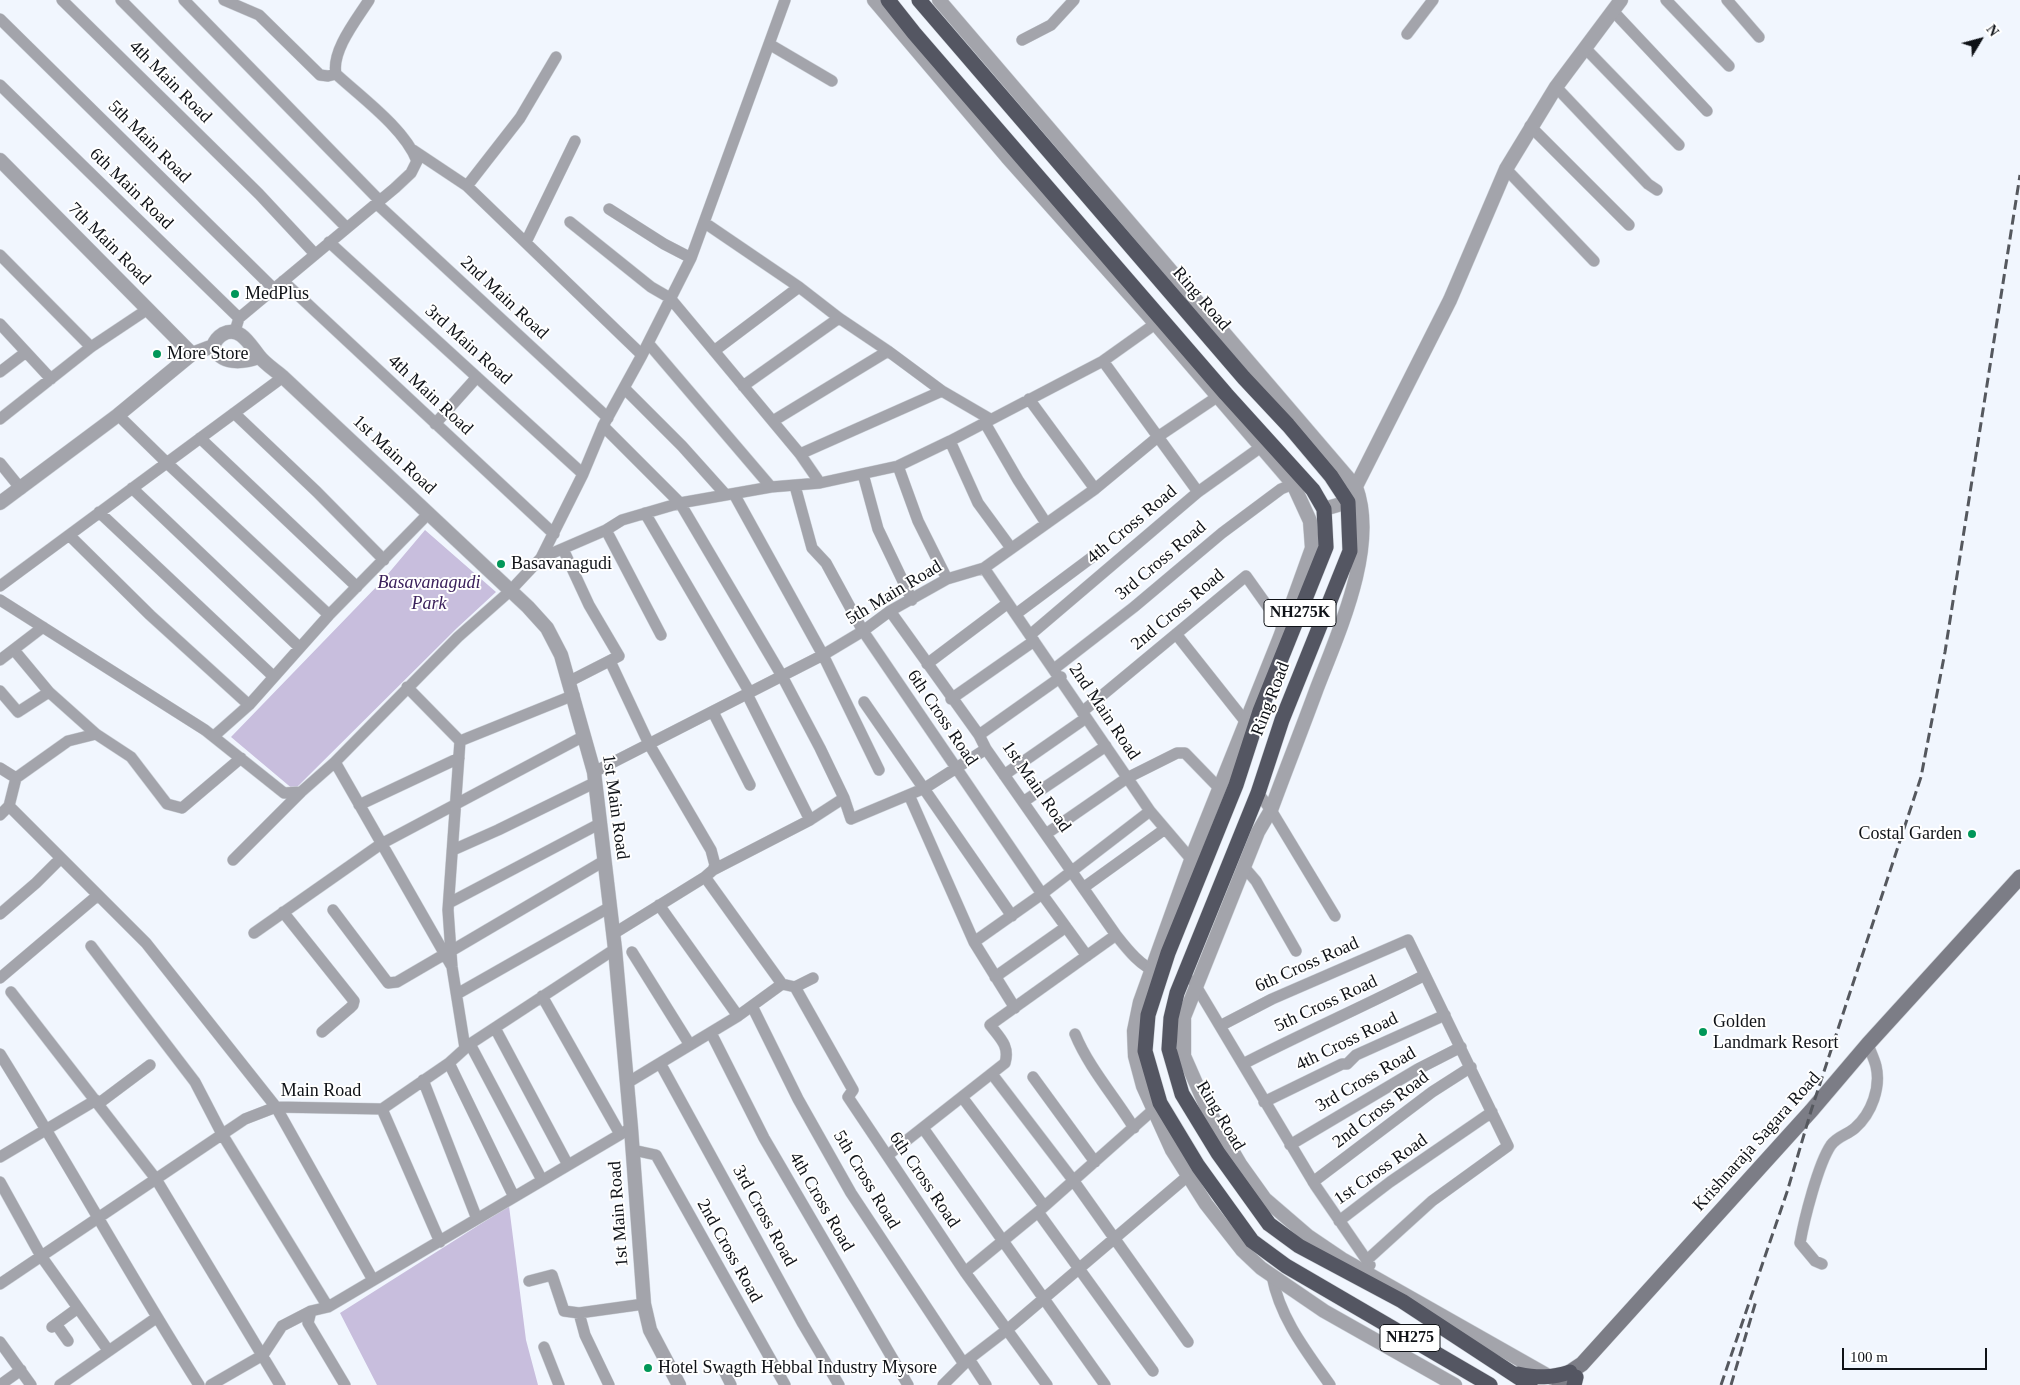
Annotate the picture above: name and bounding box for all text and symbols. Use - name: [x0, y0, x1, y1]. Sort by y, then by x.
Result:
- north arrow: [1955, 15, 2005, 65]
- text: N: [1983, 22, 2001, 39]
- street label: 4th Main Road: [124, 36, 216, 128]
- street label: 5th Main Road: [103, 96, 195, 188]
- street label: 6th Main Road: [85, 144, 177, 234]
- street label: 7th Main Road: [63, 198, 155, 290]
- street label: 2nd Main Road: [456, 252, 552, 344]
- street label: Ring Road: [1167, 263, 1235, 335]
- place label: MedPlus: [245, 283, 309, 305]
- marker: MedPlus: [229, 288, 241, 300]
- street label: 3rd Main Road: [420, 301, 516, 389]
- place label: More Store: [167, 343, 248, 365]
- marker: More Store: [151, 348, 163, 360]
- street label: 4th Main Road: [383, 350, 477, 440]
- street label: 1st Main Road: [348, 411, 440, 499]
- street label: 4th Cross Road: [1083, 481, 1181, 569]
- street label: 3rd Cross Road: [1111, 517, 1211, 605]
- place label: Basavanagudi: [511, 553, 612, 575]
- street label: 5th Main Road: [842, 556, 946, 630]
- marker: Basavanagudi: [495, 558, 507, 570]
- street label: 2nd Cross Road: [1127, 565, 1229, 655]
- park label: Basavanagudi Park: [378, 572, 480, 614]
- road number: NH275K: [1264, 600, 1336, 626]
- street label: Ring Road: [1247, 659, 1295, 739]
- street label: 2nd Main Road: [1064, 660, 1144, 764]
- street label: 6th Cross Road: [902, 666, 982, 770]
- street label: 1st Main Road: [997, 737, 1075, 837]
- street label: 1st Main Road: [597, 753, 633, 861]
- place label: Costal Garden: [1859, 823, 1962, 845]
- marker: Costal Garden: [1966, 828, 1978, 840]
- street label: 6th Cross Road: [1252, 933, 1362, 997]
- street label: 5th Cross Road: [1271, 971, 1381, 1037]
- street label: 4th Cross Road: [1292, 1008, 1402, 1076]
- place label: Golden Landmark Resort: [1713, 1011, 1838, 1054]
- marker: Golden Landmark Resort: [1697, 1026, 1709, 1038]
- street label: 3rd Cross Road: [1312, 1043, 1420, 1117]
- street label: 2nd Cross Road: [1329, 1067, 1433, 1153]
- street label: Krishnaraja Sagara Road: [1689, 1068, 1825, 1216]
- street label: Ring Road: [1191, 1077, 1249, 1155]
- street label: Main Road: [281, 1080, 361, 1102]
- street label: 5th Cross Road: [828, 1127, 904, 1233]
- street label: 6th Cross Road: [884, 1128, 964, 1232]
- street label: 1st Cross Road: [1330, 1130, 1432, 1210]
- street label: 4th Cross Road: [784, 1149, 858, 1255]
- street label: 1st Main Road: [605, 1160, 633, 1268]
- street label: 3rd Cross Road: [727, 1162, 801, 1270]
- street label: 2nd Cross Road: [692, 1195, 766, 1307]
- road number: NH275: [1380, 1325, 1440, 1352]
- scale bar: [1845, 1338, 1990, 1370]
- text: 100 m: [1850, 1349, 1888, 1365]
- place label: Hotel Swagth Hebbal Industry Mysore: [658, 1357, 937, 1379]
- marker: Hotel Swagth Hebbal Industry Mysore: [642, 1362, 654, 1374]

